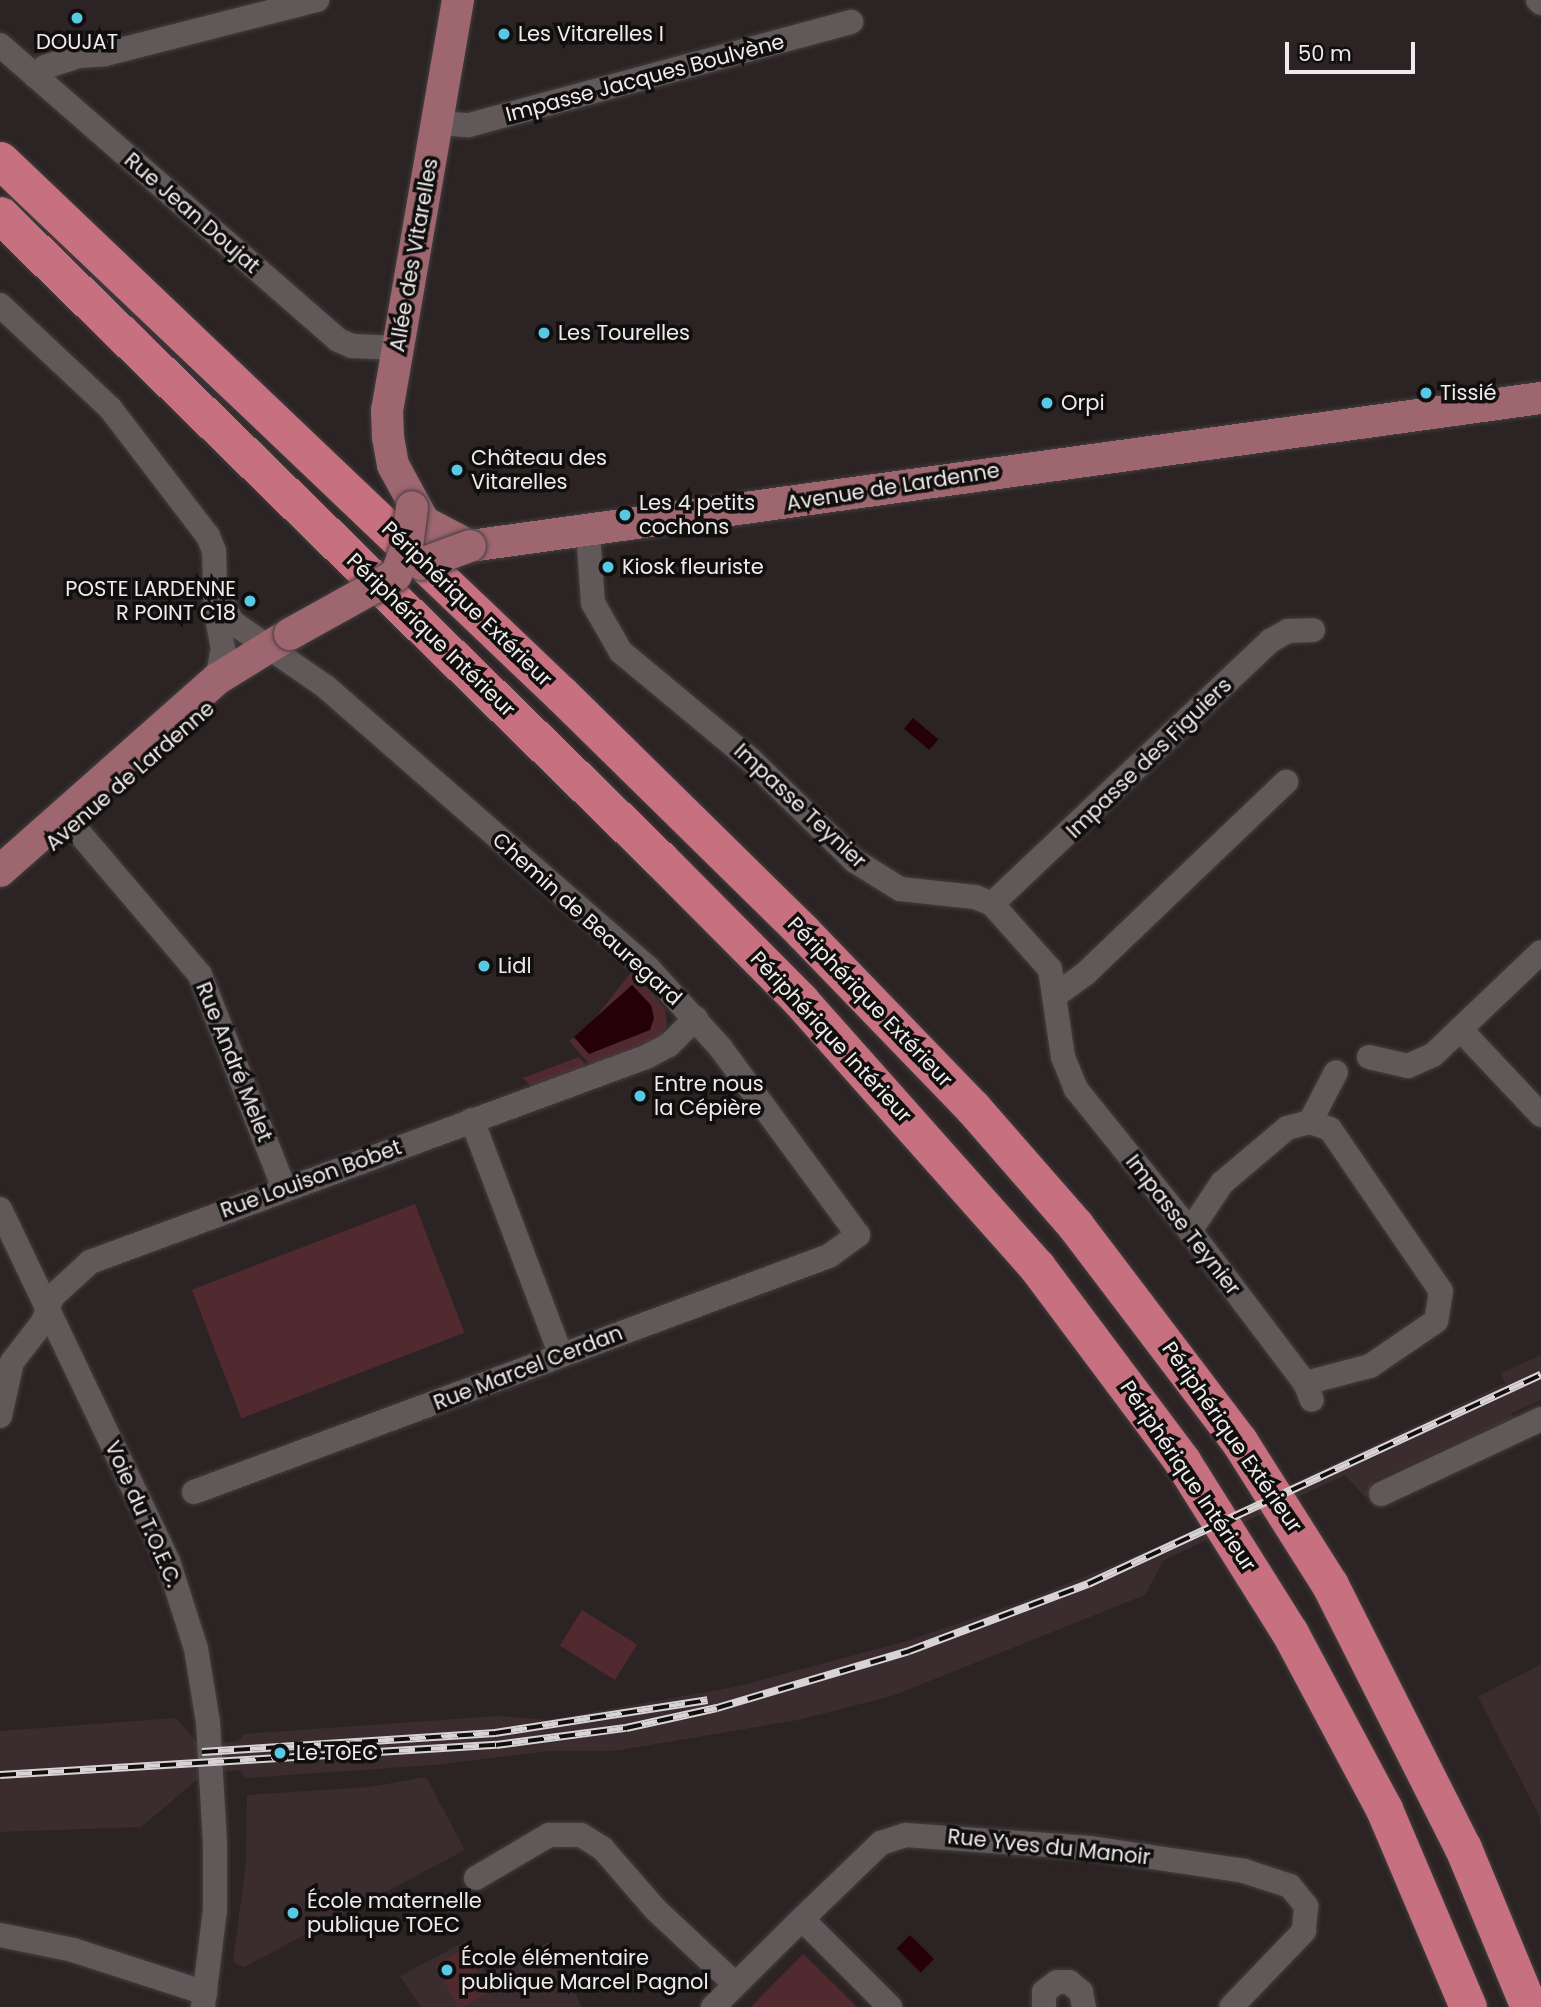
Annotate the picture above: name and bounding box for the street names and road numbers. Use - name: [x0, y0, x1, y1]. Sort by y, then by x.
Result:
- street label: Impasse Jacques Boulvène: [503, 29, 787, 127]
- street label: Rue Jean Doujat: [119, 147, 265, 279]
- street label: Allée des Vitarelles: [385, 156, 443, 354]
- street label: Avenue de Lardenne: [785, 458, 1001, 516]
- street label: Périphérique Extérieur: [377, 516, 557, 692]
- street label: Périphérique Intérieur: [341, 548, 521, 722]
- street label: Impasse des Figuiers: [1061, 673, 1237, 843]
- street label: Avenue de Lardenne: [40, 696, 220, 856]
- street label: Impasse Teynier: [729, 738, 871, 874]
- street label: Chemin de Beauregard: [487, 827, 687, 1011]
- street label: Périphérique Extérieur: [782, 912, 958, 1092]
- street label: Périphérique Intérieur: [745, 946, 917, 1128]
- street label: Rue André Melet: [190, 978, 278, 1146]
- street label: Rue Louison Bobet: [217, 1135, 405, 1223]
- street label: Impasse Teynier: [1120, 1150, 1246, 1300]
- street label: Rue Marcel Cerdan: [430, 1320, 626, 1416]
- street label: Périphérique Extérieur: [1157, 1337, 1307, 1537]
- street label: Périphérique Intérieur: [1115, 1376, 1261, 1576]
- street label: Voie du T.O.E.C.: [100, 1437, 186, 1591]
- street label: Rue Yves du Manoir: [946, 1824, 1152, 1870]

